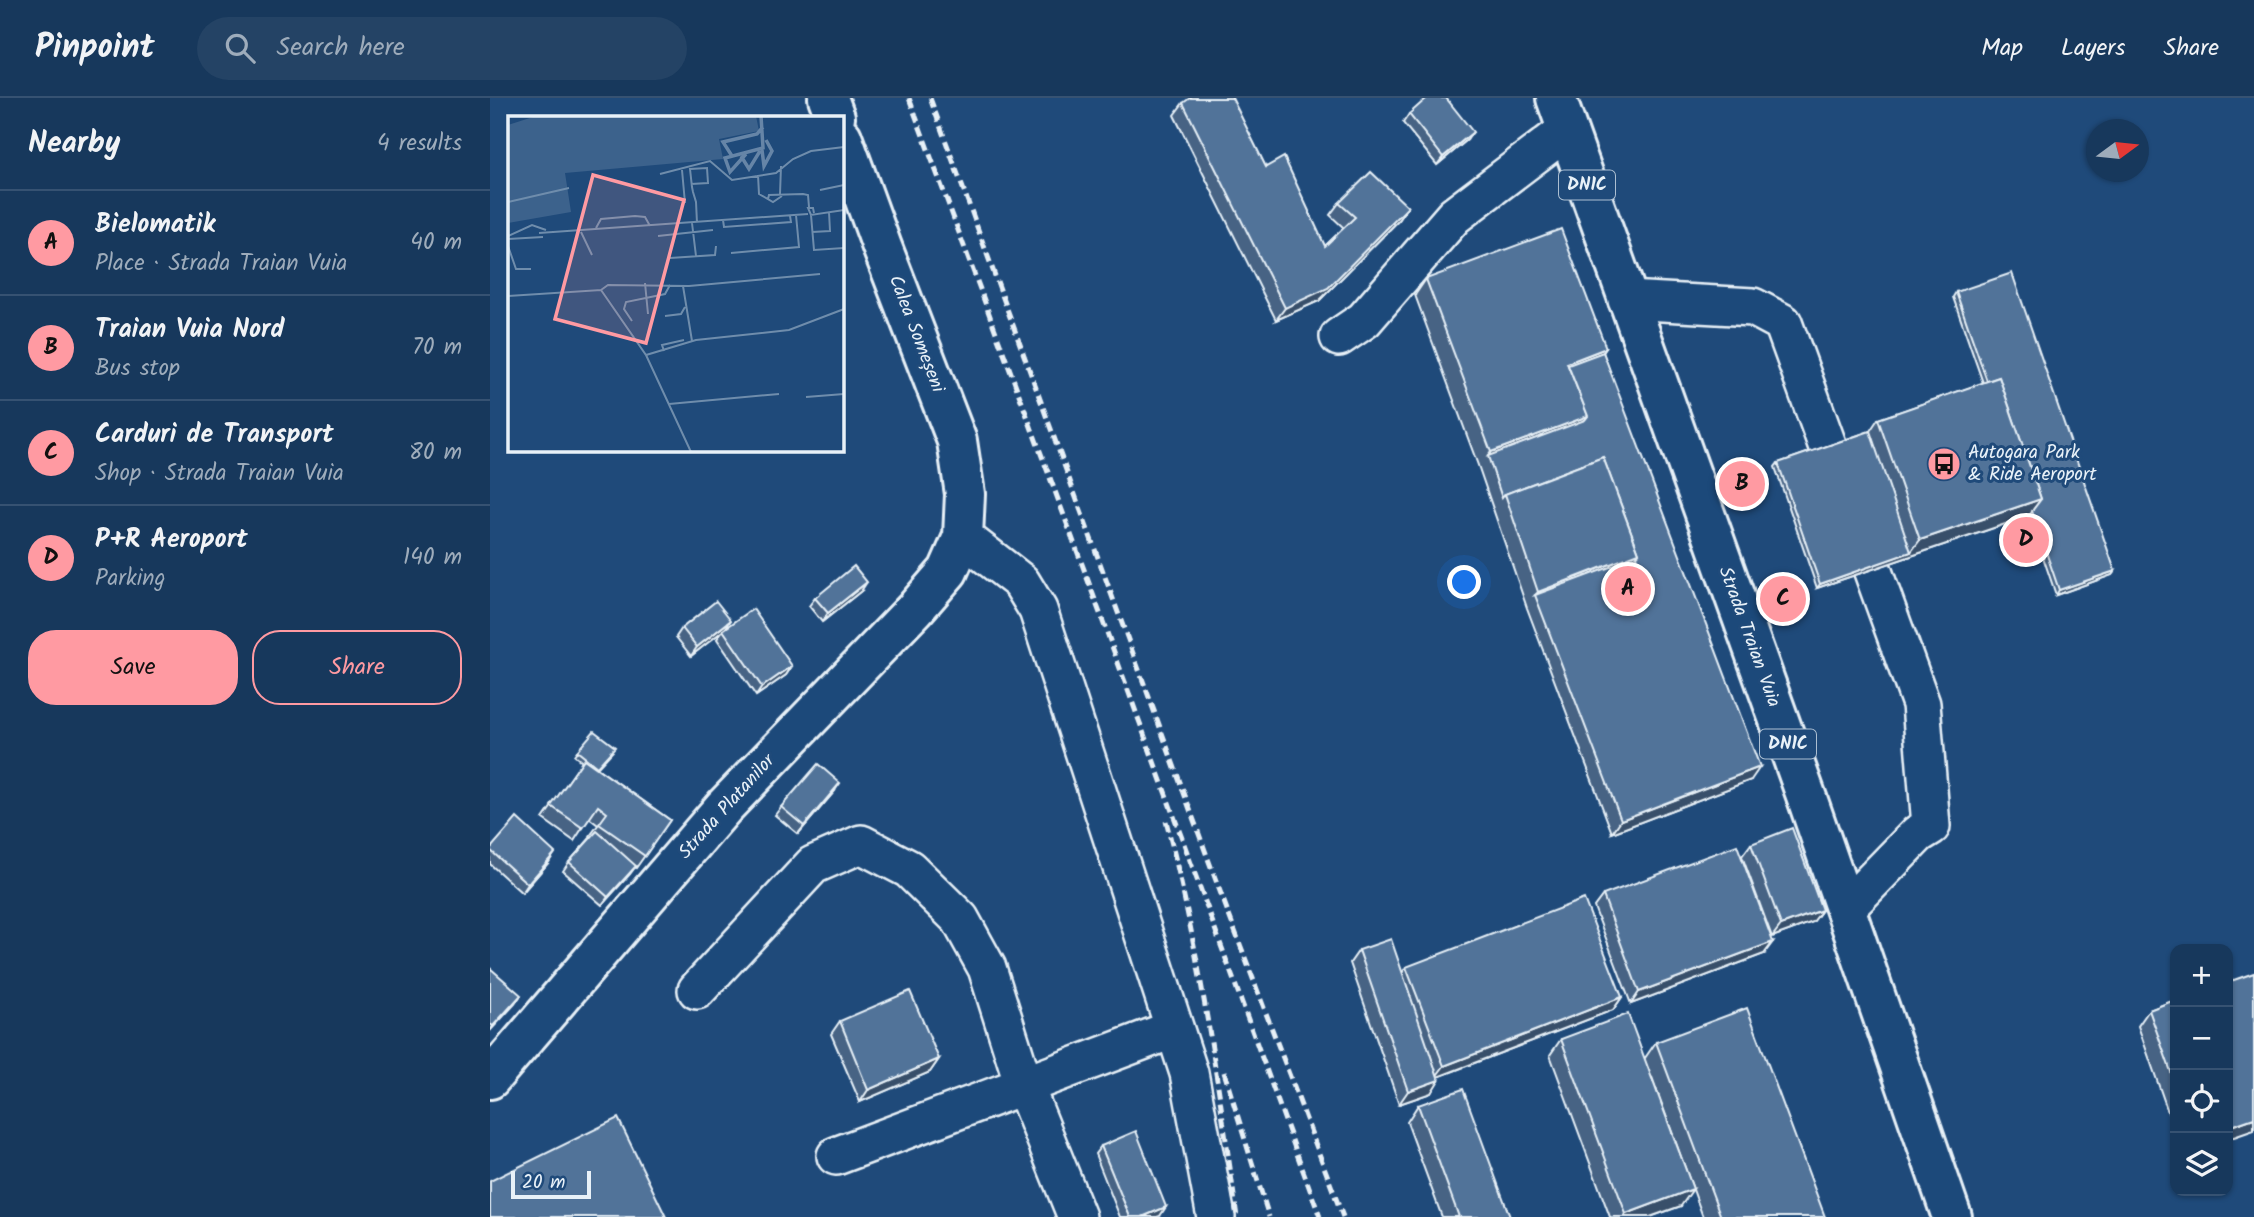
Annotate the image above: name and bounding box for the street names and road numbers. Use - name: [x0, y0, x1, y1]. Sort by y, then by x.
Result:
- road number: DN1C: [1559, 170, 1615, 200]
- street label: Calea Someșeni: [880, 271, 953, 398]
- street label: Strada Traian Vuia: [1710, 562, 1788, 712]
- road number: DN1C: [1760, 730, 1816, 758]
- street label: Strada Platanilor: [671, 746, 784, 866]

